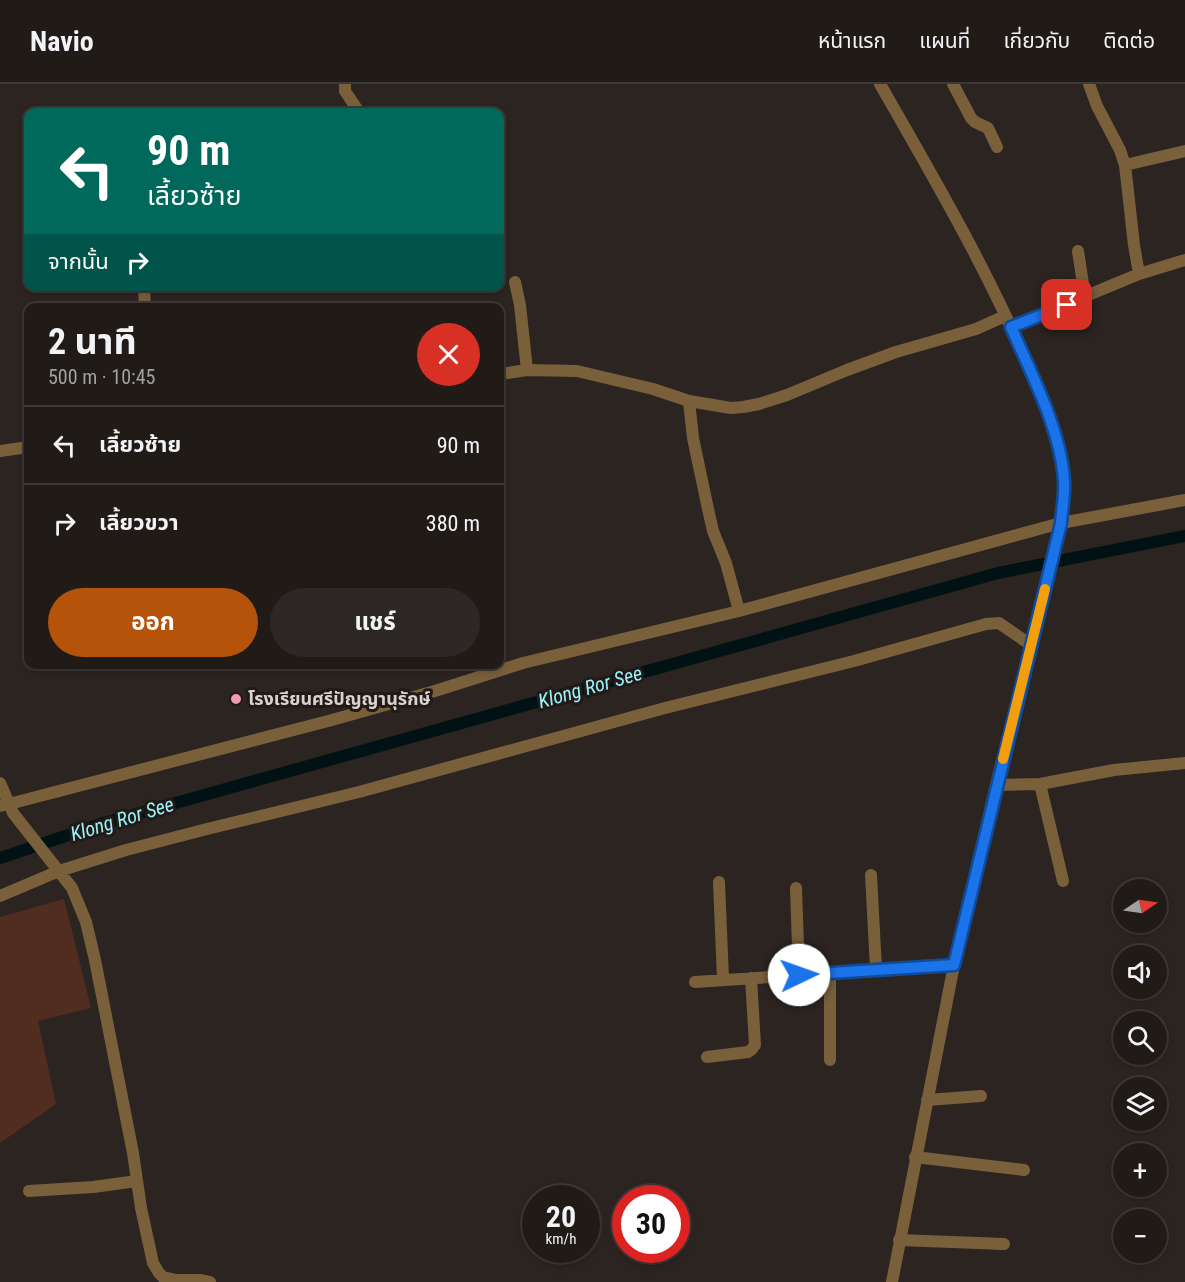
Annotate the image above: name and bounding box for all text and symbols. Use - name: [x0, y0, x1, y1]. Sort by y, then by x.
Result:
- text: Navio: [30, 25, 94, 58]
- text: หน้าแรก: [818, 29, 886, 53]
- text: แผนที่: [919, 29, 970, 53]
- text: เกี่ยวกับ: [1003, 29, 1070, 53]
- text: ติดต่อ: [1103, 29, 1155, 53]
- text: 90 m: [147, 126, 230, 175]
- icon: left: [48, 132, 126, 210]
- text: เลี้ยวซ้าย: [147, 180, 241, 212]
- icon: right: [121, 246, 154, 279]
- text: จากนั้น: [48, 249, 109, 274]
- pin: [1041, 279, 1092, 330]
- icon: arrive: [1050, 288, 1083, 321]
- text: 2 นาที: [48, 321, 137, 363]
- button: close: [417, 323, 480, 386]
- text: 500 m · 10:45: [48, 365, 155, 389]
- icon: left: [48, 429, 81, 462]
- text: เลี้ยวซ้าย: [99, 432, 181, 457]
- text: 90 m: [437, 433, 480, 458]
- icon: right: [48, 507, 81, 540]
- text: เลี้ยวขวา: [99, 510, 179, 535]
- text: 380 m: [426, 511, 480, 536]
- button: ออก: [48, 588, 258, 657]
- button: แชร์: [270, 588, 480, 657]
- water label: Klong Ror See: [535, 661, 645, 713]
- place label: โรงเรียนศรีปัญญานุรักษ์: [248, 688, 431, 710]
- marker: โรงเรียนศรีปัญญานุรักษ์: [229, 692, 243, 706]
- water label: Klong Ror See: [67, 792, 177, 846]
- north arrow: [1113, 879, 1167, 933]
- map controls: [1113, 879, 1167, 1263]
- position arrow: [767, 943, 831, 1007]
- button: sound: [1113, 945, 1167, 999]
- button: search: [1113, 1011, 1167, 1065]
- button: layers: [1113, 1077, 1167, 1131]
- button: +: [1113, 1143, 1167, 1197]
- speed limit sign: 30: [612, 1185, 690, 1263]
- text: 20: [546, 1199, 576, 1234]
- button: −: [1113, 1209, 1167, 1263]
- text: km/h: [546, 1230, 576, 1248]

